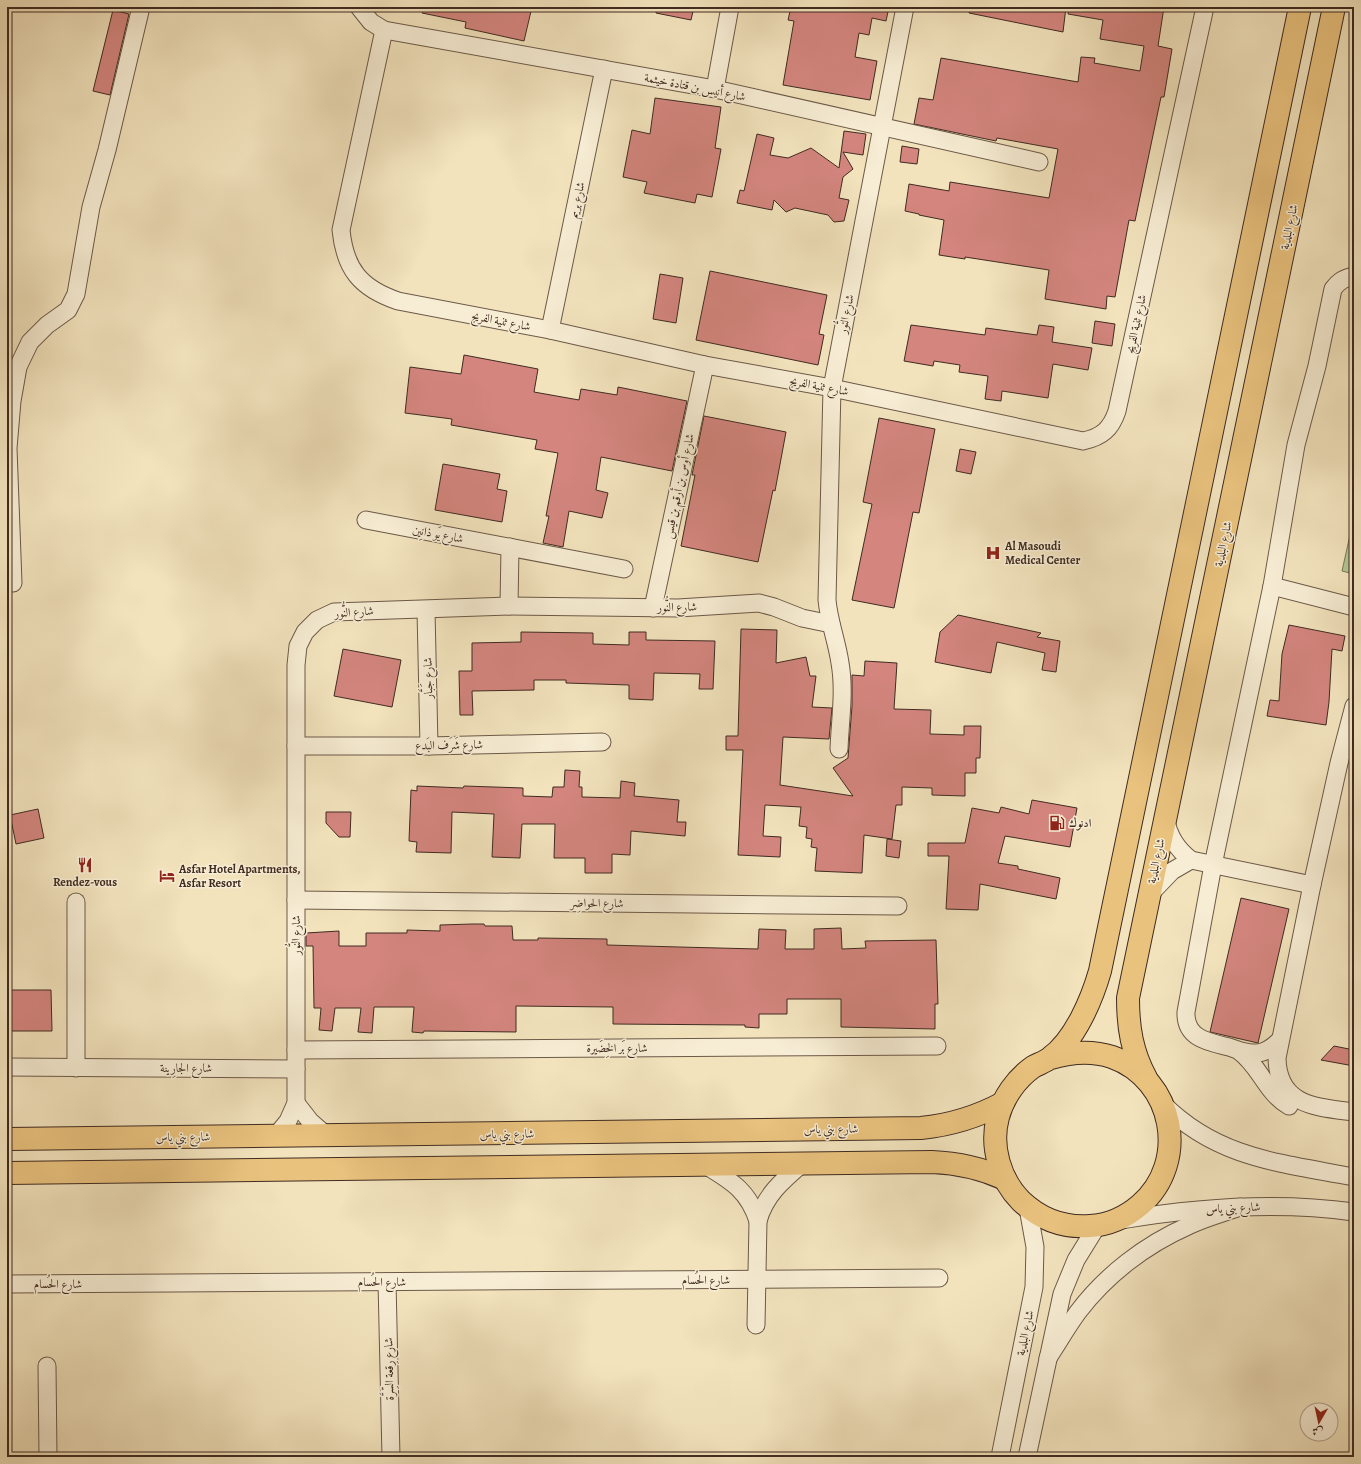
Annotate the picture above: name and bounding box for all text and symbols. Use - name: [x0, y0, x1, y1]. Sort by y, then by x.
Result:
- street label: شارع أنيس بن قتادة خيثمة: [642, 69, 747, 108]
- street label: شارع بريم: [565, 180, 592, 220]
- street label: شارع البلدية: [1276, 203, 1305, 252]
- street label: شارع النُّور: [830, 292, 861, 337]
- street label: شارع ثنية الفريج: [1122, 293, 1153, 356]
- street label: شارع ثنية الفريج: [469, 307, 532, 338]
- street label: شارع ثنية الفريج: [787, 372, 850, 403]
- street label: شارع أوس بن أرقم بن قيس: [660, 432, 701, 541]
- street label: شارع يَو ذانِين: [411, 520, 465, 550]
- street label: شارع البلدية: [1210, 520, 1239, 569]
- place label: Al Masoudi Medical Center: [1004, 538, 1081, 568]
- hospital icon: Al Masoudi Medical Center: [984, 544, 1002, 562]
- street label: شارع النُّور: [656, 595, 697, 618]
- street label: شارع النُّور: [332, 599, 375, 624]
- street label: شارع جَبَّار: [417, 657, 439, 700]
- street label: شارع شَرَف البَدع: [415, 735, 483, 757]
- fuel station icon: ادنوك: [1048, 814, 1066, 832]
- place label: ادنوك: [1069, 815, 1092, 831]
- street label: شارع البلدية: [1143, 837, 1172, 886]
- restaurant icon: Rendez-vous: [76, 856, 94, 874]
- place label: Asfar Hotel Apartments, Asfar Resort: [178, 861, 301, 891]
- hotel icon: Asfar Hotel Apartments, Asfar Resort: [158, 867, 176, 885]
- place label: Rendez-vous: [53, 874, 117, 890]
- street label: شارع الحواضِر: [568, 895, 624, 914]
- street label: شارع النُّور: [284, 915, 307, 956]
- street label: شارع بَر الخِضَيرة: [586, 1039, 648, 1059]
- street label: شارع الجارِينة: [160, 1060, 212, 1079]
- street label: شارع بني ياس: [803, 1121, 859, 1140]
- street label: شارع بني ياس: [479, 1126, 535, 1145]
- street label: شارع بني ياس: [155, 1129, 211, 1148]
- street label: شارع بني ياس: [1205, 1199, 1261, 1220]
- street label: شارع الحُسام: [682, 1270, 730, 1291]
- street label: شارع الحُسام: [358, 1272, 406, 1293]
- street label: شارع الحُسام: [34, 1274, 82, 1295]
- street label: شارع البلدية: [1012, 1309, 1041, 1358]
- street label: شارع رِقعة السِّرَّة: [378, 1337, 401, 1401]
- north arrow: [1299, 1402, 1339, 1442]
- text: ش: [1311, 1423, 1324, 1440]

